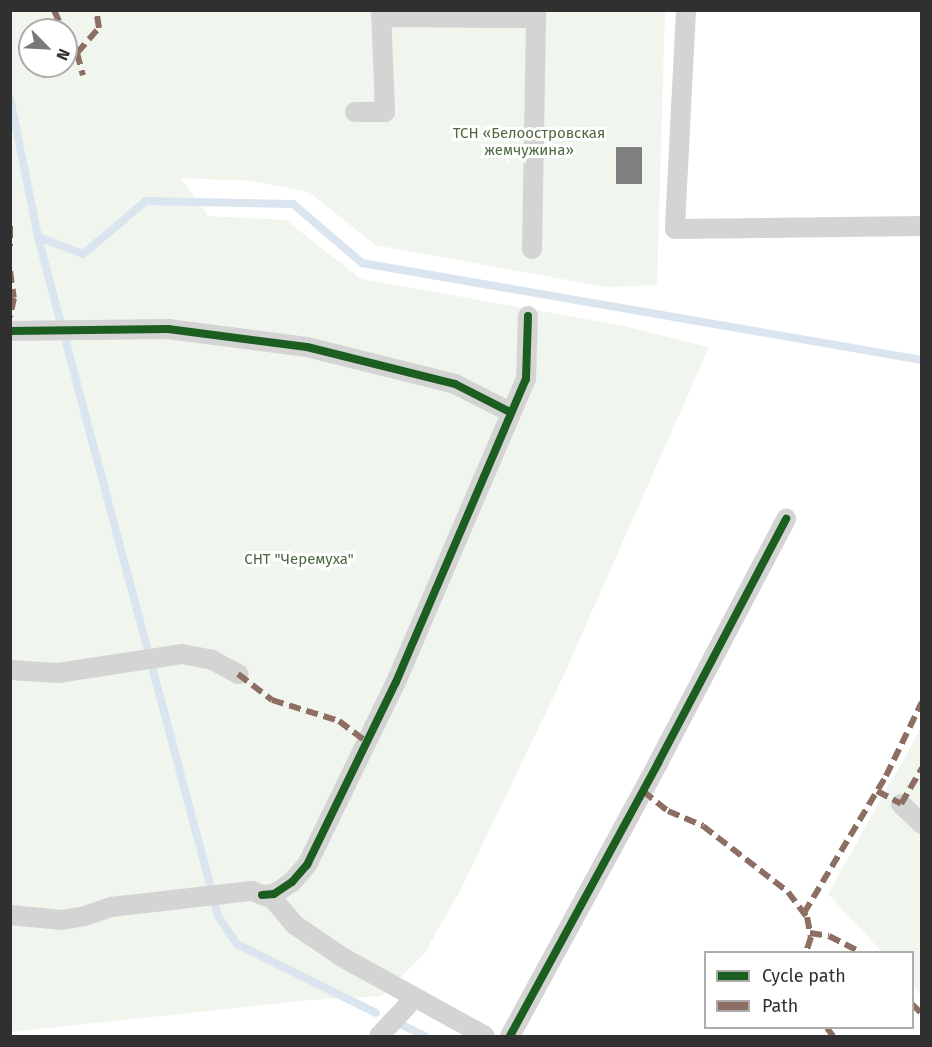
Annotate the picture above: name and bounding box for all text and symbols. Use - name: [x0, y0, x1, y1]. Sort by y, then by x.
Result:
- north arrow: [18, 18, 78, 78]
- text: N: [52, 46, 74, 63]
- park label: ТСН «Белоостровская жемчужина»: [453, 124, 605, 159]
- park label: СНТ "Черемуха": [244, 551, 354, 569]
- legend: [704, 951, 914, 1029]
- text: Cycle path: [762, 965, 846, 987]
- text: Path: [762, 995, 798, 1017]

